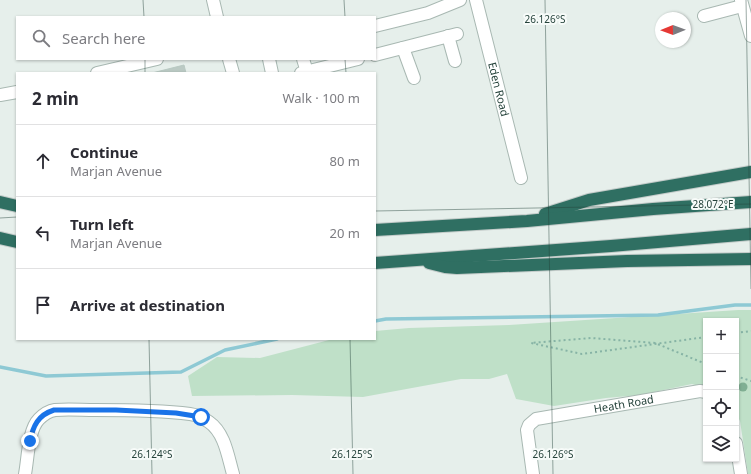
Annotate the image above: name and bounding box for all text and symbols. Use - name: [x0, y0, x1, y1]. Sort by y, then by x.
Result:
- text: 26.126°S: [524, 12, 566, 26]
- north arrow: [655, 12, 691, 48]
- search box: [16, 16, 376, 60]
- icon: search: [30, 27, 52, 49]
- text: Search here: [62, 28, 145, 48]
- street label: Eden Road: [485, 60, 513, 118]
- text: 2 min: [32, 87, 79, 110]
- text: Walk · 100 m: [282, 89, 360, 107]
- text: Continue: [70, 142, 138, 162]
- icon: ahead: [32, 150, 54, 172]
- text: 80 m: [330, 152, 360, 170]
- text: Marjan Avenue: [70, 162, 162, 180]
- text: 28.072°E: [692, 197, 734, 211]
- text: Turn left: [70, 214, 134, 234]
- icon: left: [32, 222, 54, 244]
- text: 20 m: [330, 224, 360, 242]
- text: Marjan Avenue: [70, 234, 162, 252]
- icon: arrive: [32, 294, 54, 316]
- text: Arrive at destination: [70, 295, 225, 315]
- map controls: [703, 318, 739, 462]
- button: +: [703, 318, 739, 354]
- button: −: [703, 354, 739, 390]
- button: locate: [703, 390, 739, 426]
- street label: Heath Road: [592, 391, 655, 416]
- route start: [192, 408, 210, 426]
- button: layers: [703, 426, 739, 462]
- route end: [21, 432, 39, 450]
- text: 26.124°S: [131, 447, 173, 461]
- text: 26.125°S: [331, 447, 373, 461]
- text: 26.126°S: [532, 447, 574, 461]

